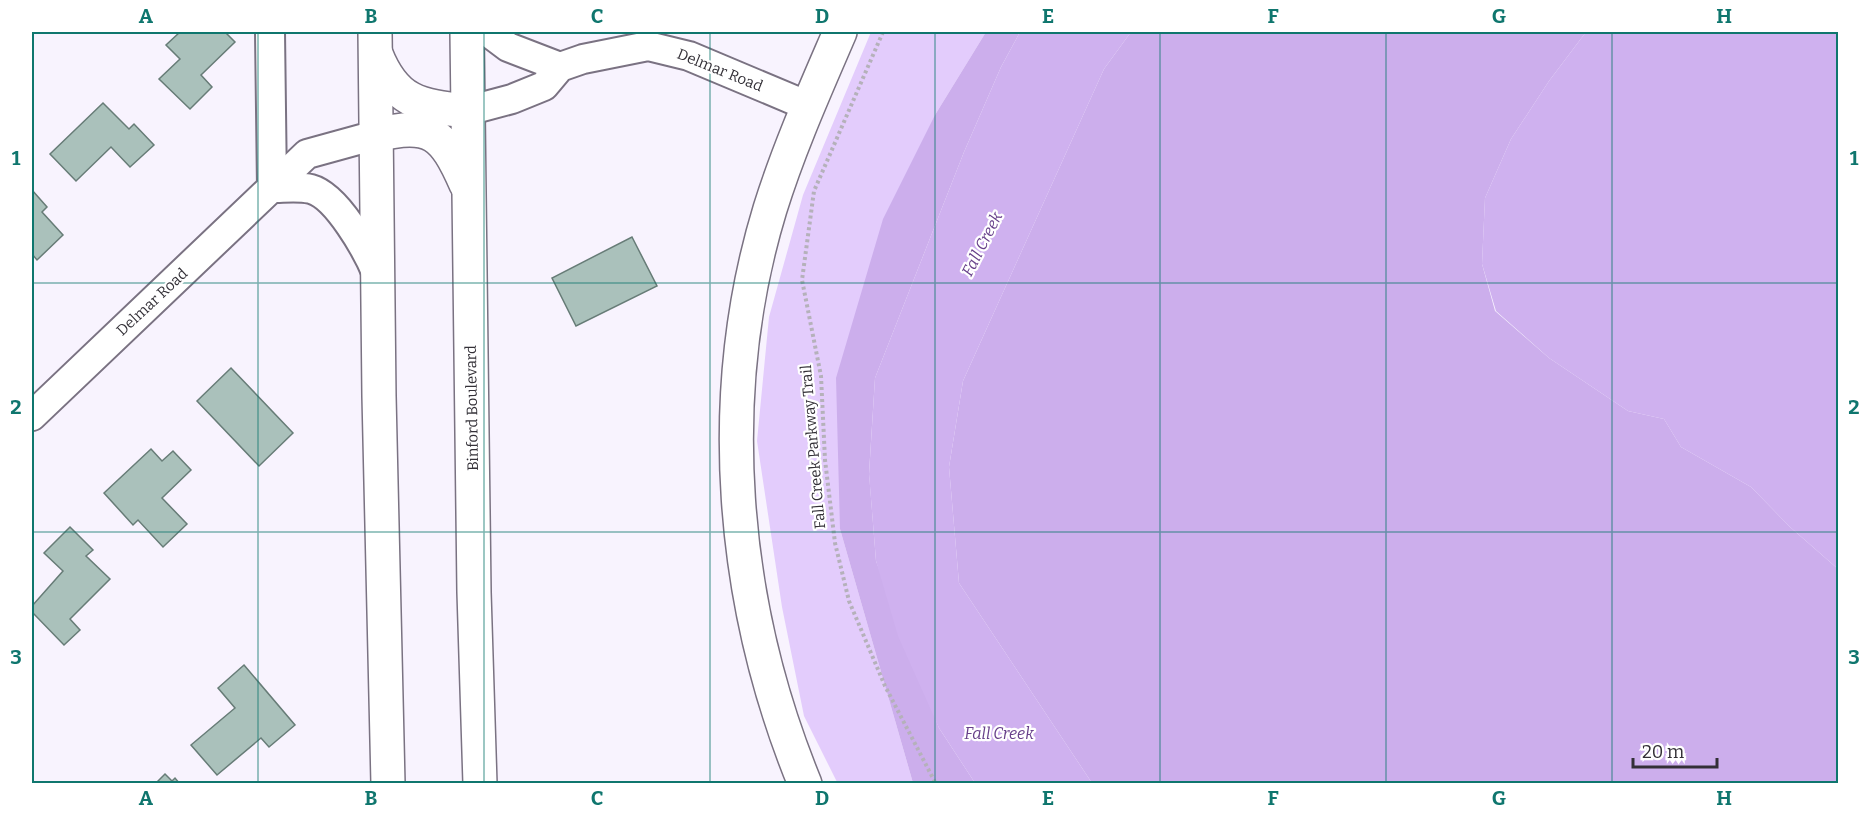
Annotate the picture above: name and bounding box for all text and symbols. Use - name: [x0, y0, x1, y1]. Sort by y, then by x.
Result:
- text: A: [139, 4, 154, 28]
- text: B: [365, 4, 378, 28]
- text: C: [591, 4, 603, 28]
- text: D: [815, 4, 829, 28]
- text: E: [1042, 4, 1054, 28]
- text: F: [1267, 4, 1279, 28]
- text: G: [1492, 4, 1506, 28]
- text: H: [1716, 4, 1732, 28]
- street label: Delmar Road: [675, 45, 765, 95]
- text: 1: [12, 146, 21, 170]
- text: 1: [1850, 146, 1859, 170]
- water label: Fall Creek: [958, 208, 1006, 279]
- street label: Delmar Road: [113, 264, 191, 339]
- street label: Binford Boulevard: [462, 345, 482, 471]
- street label: Fall Creek Parkway Trail: [797, 364, 829, 530]
- text: 2: [10, 395, 22, 419]
- text: 2: [1848, 395, 1860, 419]
- text: 3: [10, 645, 22, 669]
- text: 3: [1848, 645, 1860, 669]
- water label: Fall Creek: [964, 724, 1034, 743]
- scale bar: [1633, 731, 1717, 769]
- text: 20 m: [1642, 741, 1684, 763]
- text: A: [139, 786, 154, 810]
- text: B: [365, 786, 378, 810]
- text: C: [591, 786, 603, 810]
- text: D: [815, 786, 829, 810]
- text: E: [1042, 786, 1054, 810]
- text: F: [1267, 786, 1279, 810]
- text: G: [1492, 786, 1506, 810]
- text: H: [1716, 786, 1732, 810]

